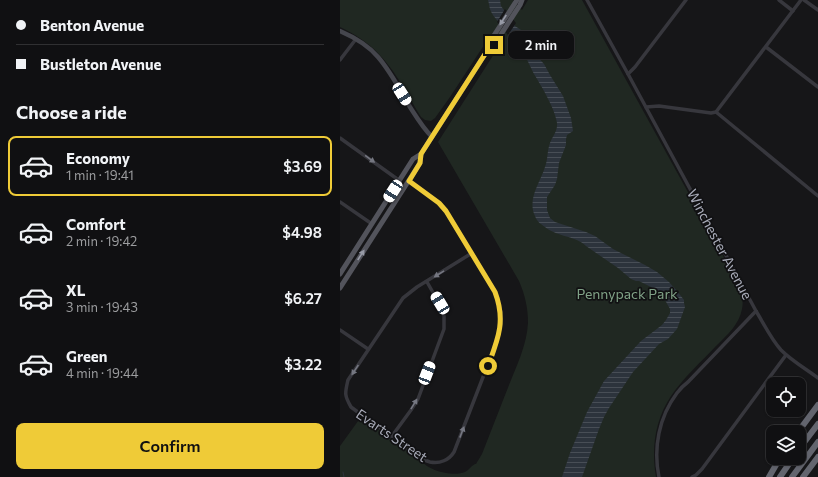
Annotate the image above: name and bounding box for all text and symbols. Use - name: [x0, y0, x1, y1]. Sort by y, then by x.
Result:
- one-way arrow: [499, 15, 507, 25]
- text: Benton Avenue: [40, 16, 144, 34]
- callout: 2 min: [508, 31, 574, 59]
- route end: [485, 36, 503, 54]
- text: 2 min: [525, 37, 557, 53]
- text: Bustleton Avenue: [40, 55, 161, 73]
- car: [391, 81, 413, 107]
- text: Choose a ride: [16, 101, 127, 123]
- icon: car: [18, 148, 54, 184]
- text: Economy: [66, 149, 130, 167]
- one-way arrow: [364, 155, 375, 163]
- text: $3.69: [283, 157, 322, 175]
- text: 1 min · 19:41: [66, 167, 134, 183]
- car: [381, 178, 405, 204]
- street label: Winchester Avenue: [684, 186, 756, 302]
- icon: car: [18, 214, 54, 250]
- text: Comfort: [66, 215, 126, 233]
- text: $4.98: [282, 223, 322, 241]
- text: 2 min · 19:42: [66, 233, 137, 249]
- one-way arrow: [357, 250, 365, 261]
- one-way arrow: [434, 270, 444, 278]
- icon: car: [18, 280, 54, 316]
- text: XL: [66, 281, 85, 299]
- park label: Pennypack Park: [576, 285, 678, 302]
- text: $6.27: [284, 289, 322, 307]
- car: [429, 290, 451, 316]
- text: 3 min · 19:43: [66, 299, 138, 315]
- icon: car: [18, 346, 54, 382]
- text: Green: [66, 347, 107, 365]
- text: $3.22: [284, 355, 322, 373]
- route start: [479, 357, 497, 375]
- car: [417, 360, 437, 386]
- text: 4 min · 19:44: [66, 365, 139, 381]
- one-way arrow: [351, 365, 359, 375]
- map controls: [766, 377, 806, 465]
- button: locate: [766, 377, 806, 417]
- one-way arrow: [411, 398, 418, 410]
- street label: Evarts Street: [353, 405, 431, 465]
- button: Confirm: [16, 423, 324, 469]
- one-way arrow: [460, 425, 466, 437]
- button: layers: [766, 425, 806, 465]

